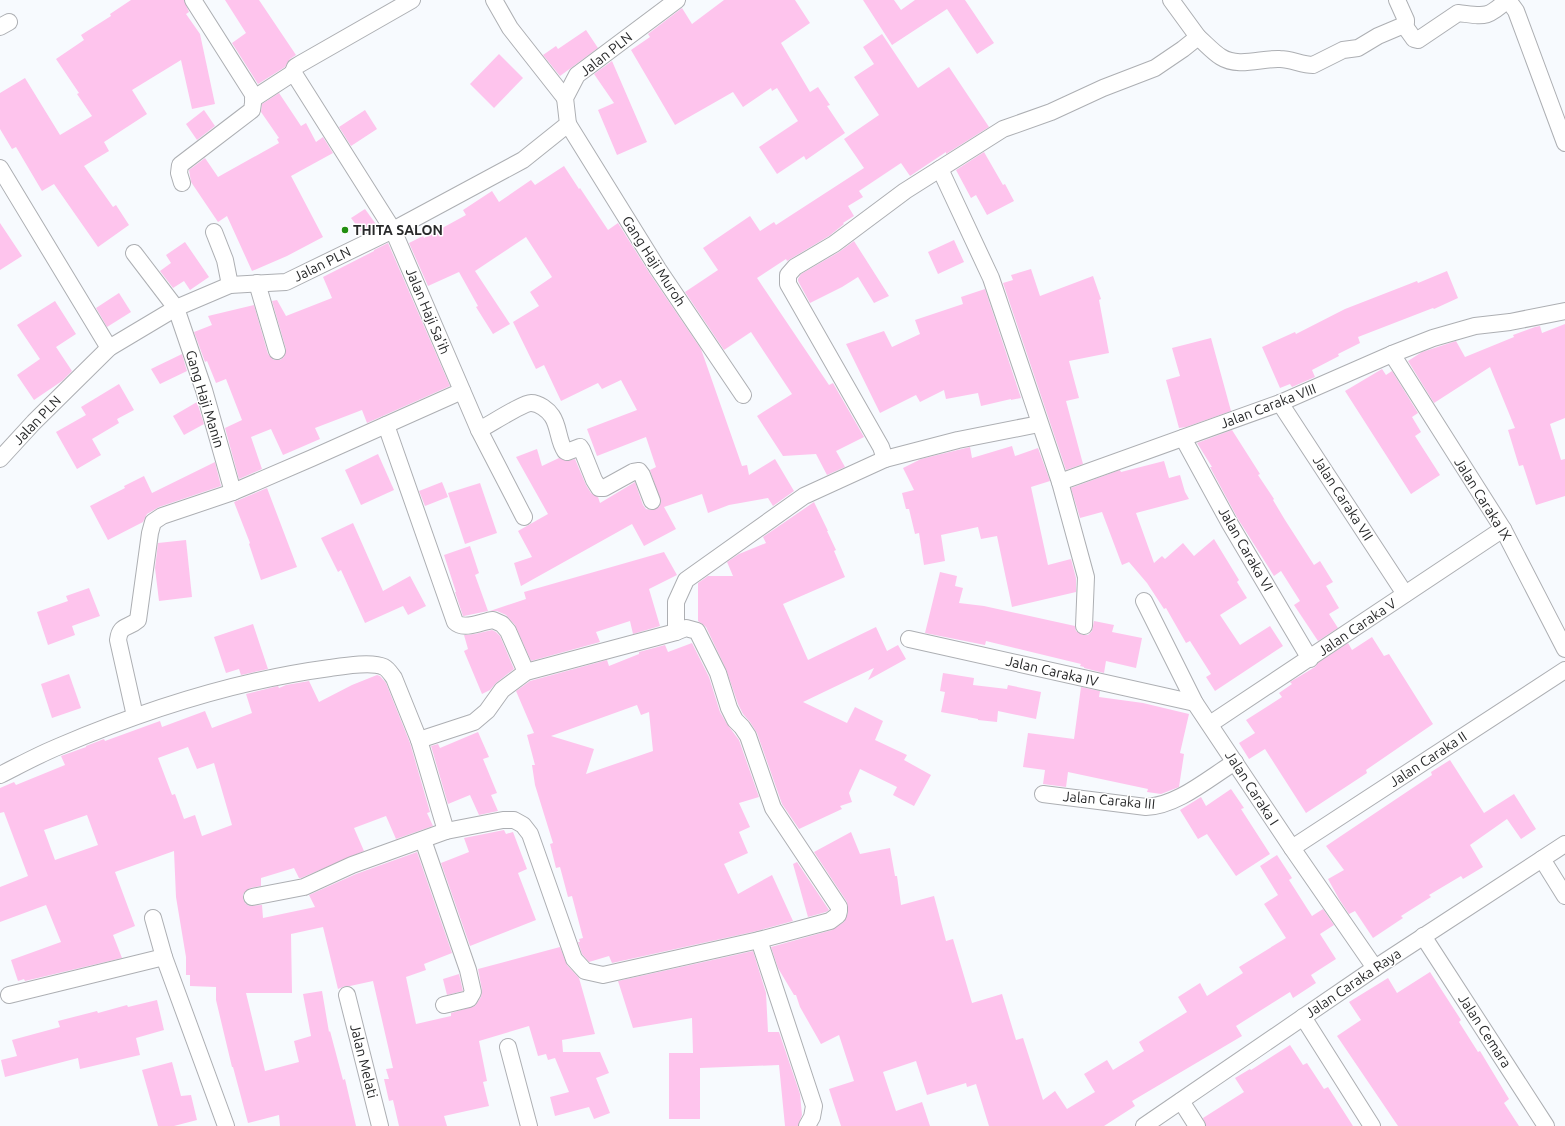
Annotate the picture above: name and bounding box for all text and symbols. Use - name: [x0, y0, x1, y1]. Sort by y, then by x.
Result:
- street label: Jalan PLN: [577, 29, 635, 79]
- street label: Gang Haji Muroh: [619, 213, 689, 309]
- place label: THITA SALON: [353, 222, 443, 238]
- marker: THITA SALON: [340, 225, 350, 235]
- street label: Jalan PLN: [291, 243, 353, 285]
- street label: Jalan Haji Sa'ih: [403, 265, 453, 357]
- street label: Gang Haji Manin: [183, 348, 227, 450]
- street label: Jalan Caraka VIII: [1218, 380, 1318, 432]
- street label: Jalan PLN: [10, 392, 64, 448]
- street label: Jalan Caraka VII: [1310, 453, 1376, 543]
- street label: Jalan Caraka IX: [1451, 455, 1515, 543]
- street label: Jalan Caraka VI: [1215, 504, 1277, 594]
- street label: Jalan Caraka V: [1315, 595, 1399, 659]
- street label: Jalan Caraka IV: [1004, 653, 1100, 689]
- street label: Jalan Caraka II: [1386, 728, 1470, 790]
- street label: Jalan Caraka I: [1222, 748, 1282, 828]
- street label: Jalan Caraka III: [1062, 788, 1156, 812]
- street label: Jalan Caraka Raya: [1302, 945, 1404, 1021]
- street label: Jalan Cemara: [1455, 991, 1515, 1071]
- street label: Jalan Melati: [347, 1022, 381, 1100]

